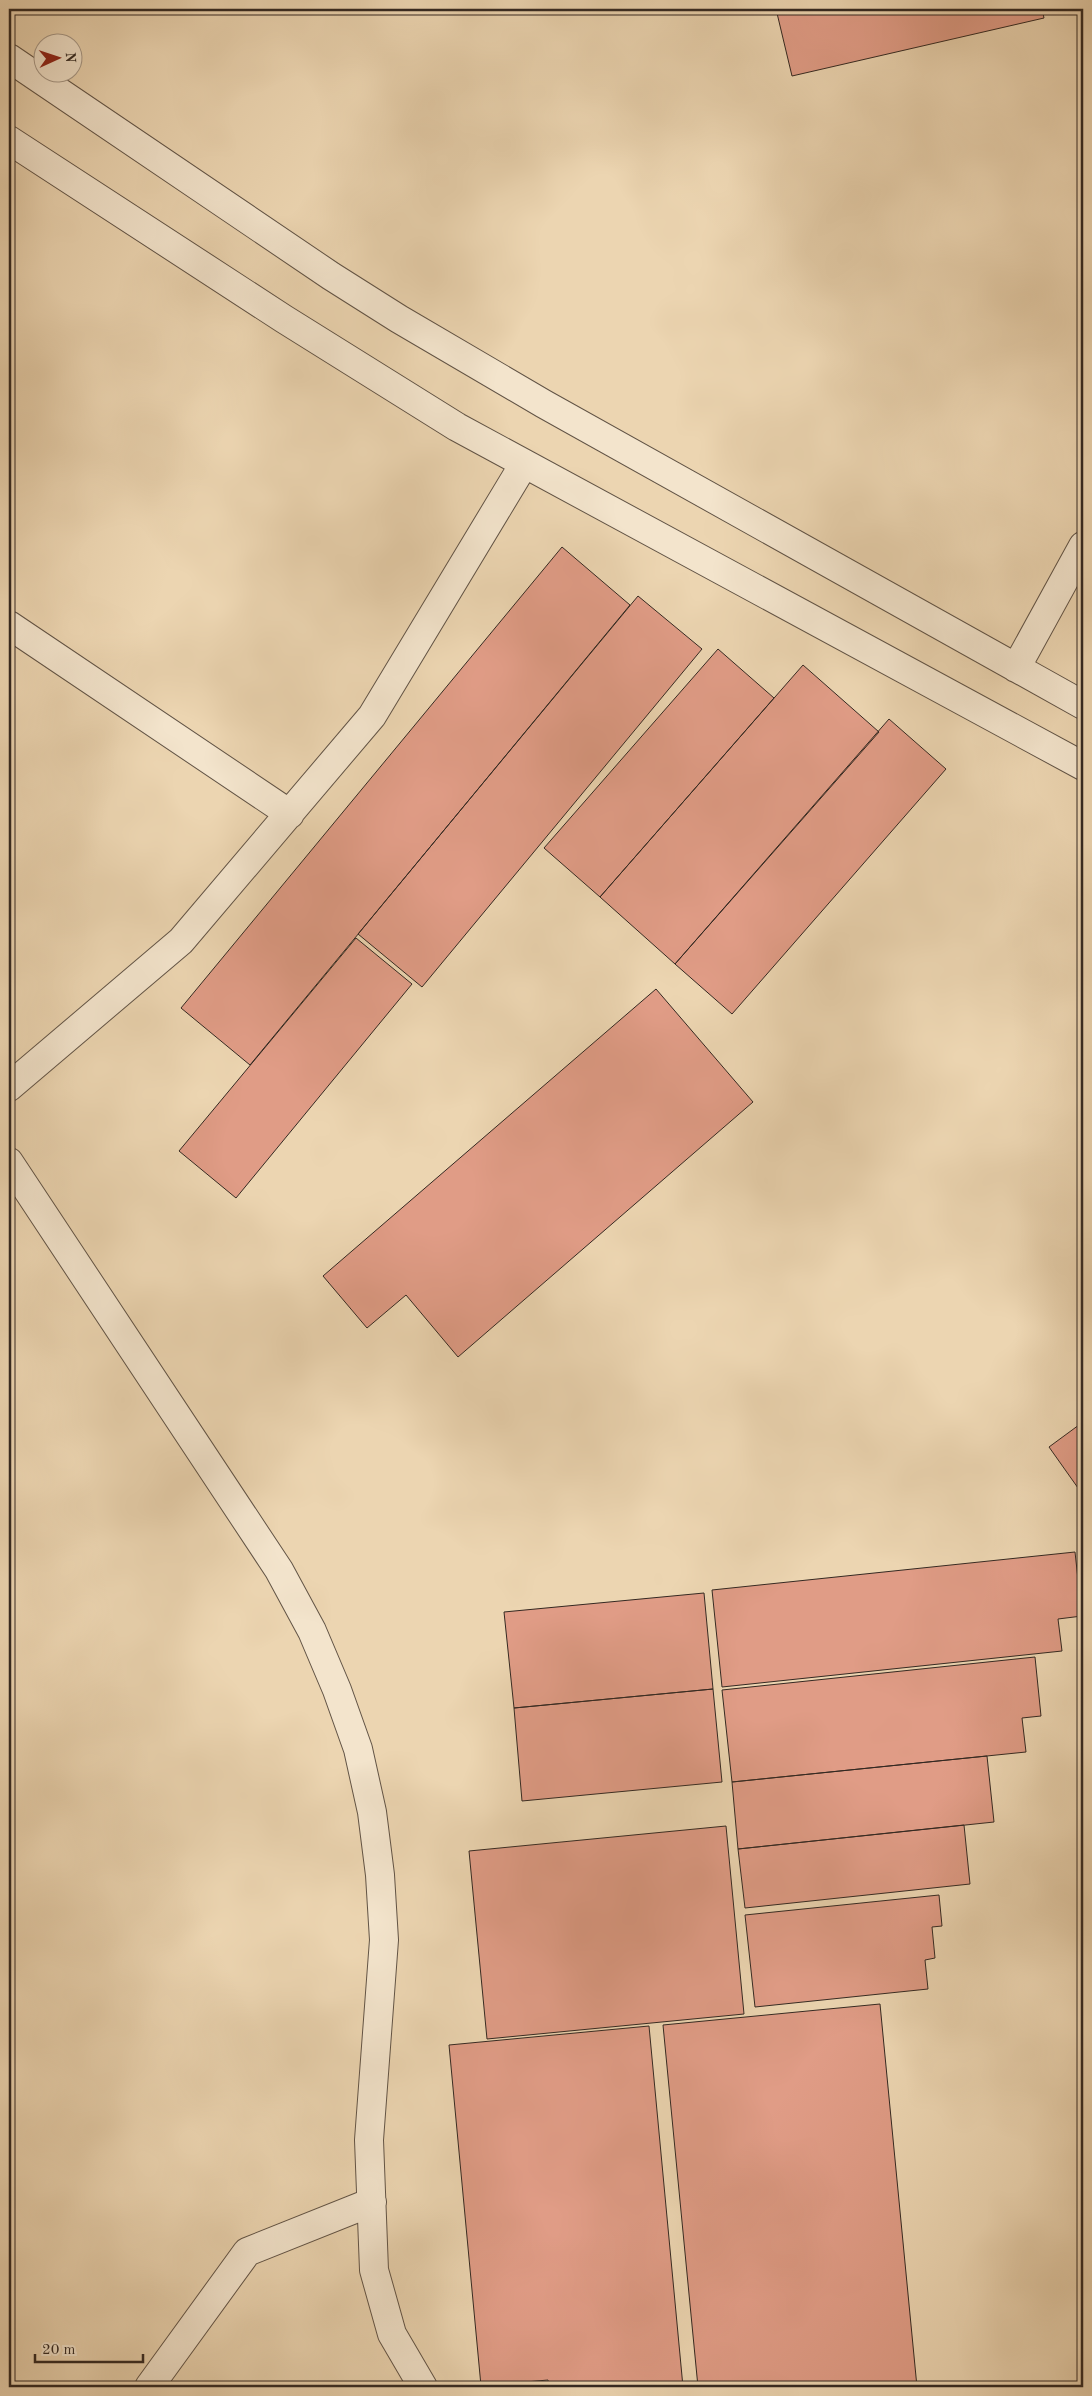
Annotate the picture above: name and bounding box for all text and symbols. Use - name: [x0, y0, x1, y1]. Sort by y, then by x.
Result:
- north arrow: [32, 32, 82, 82]
- text: N: [63, 52, 77, 63]
- scale bar: [35, 2331, 142, 2363]
- text: 20 m: [42, 2343, 76, 2358]

